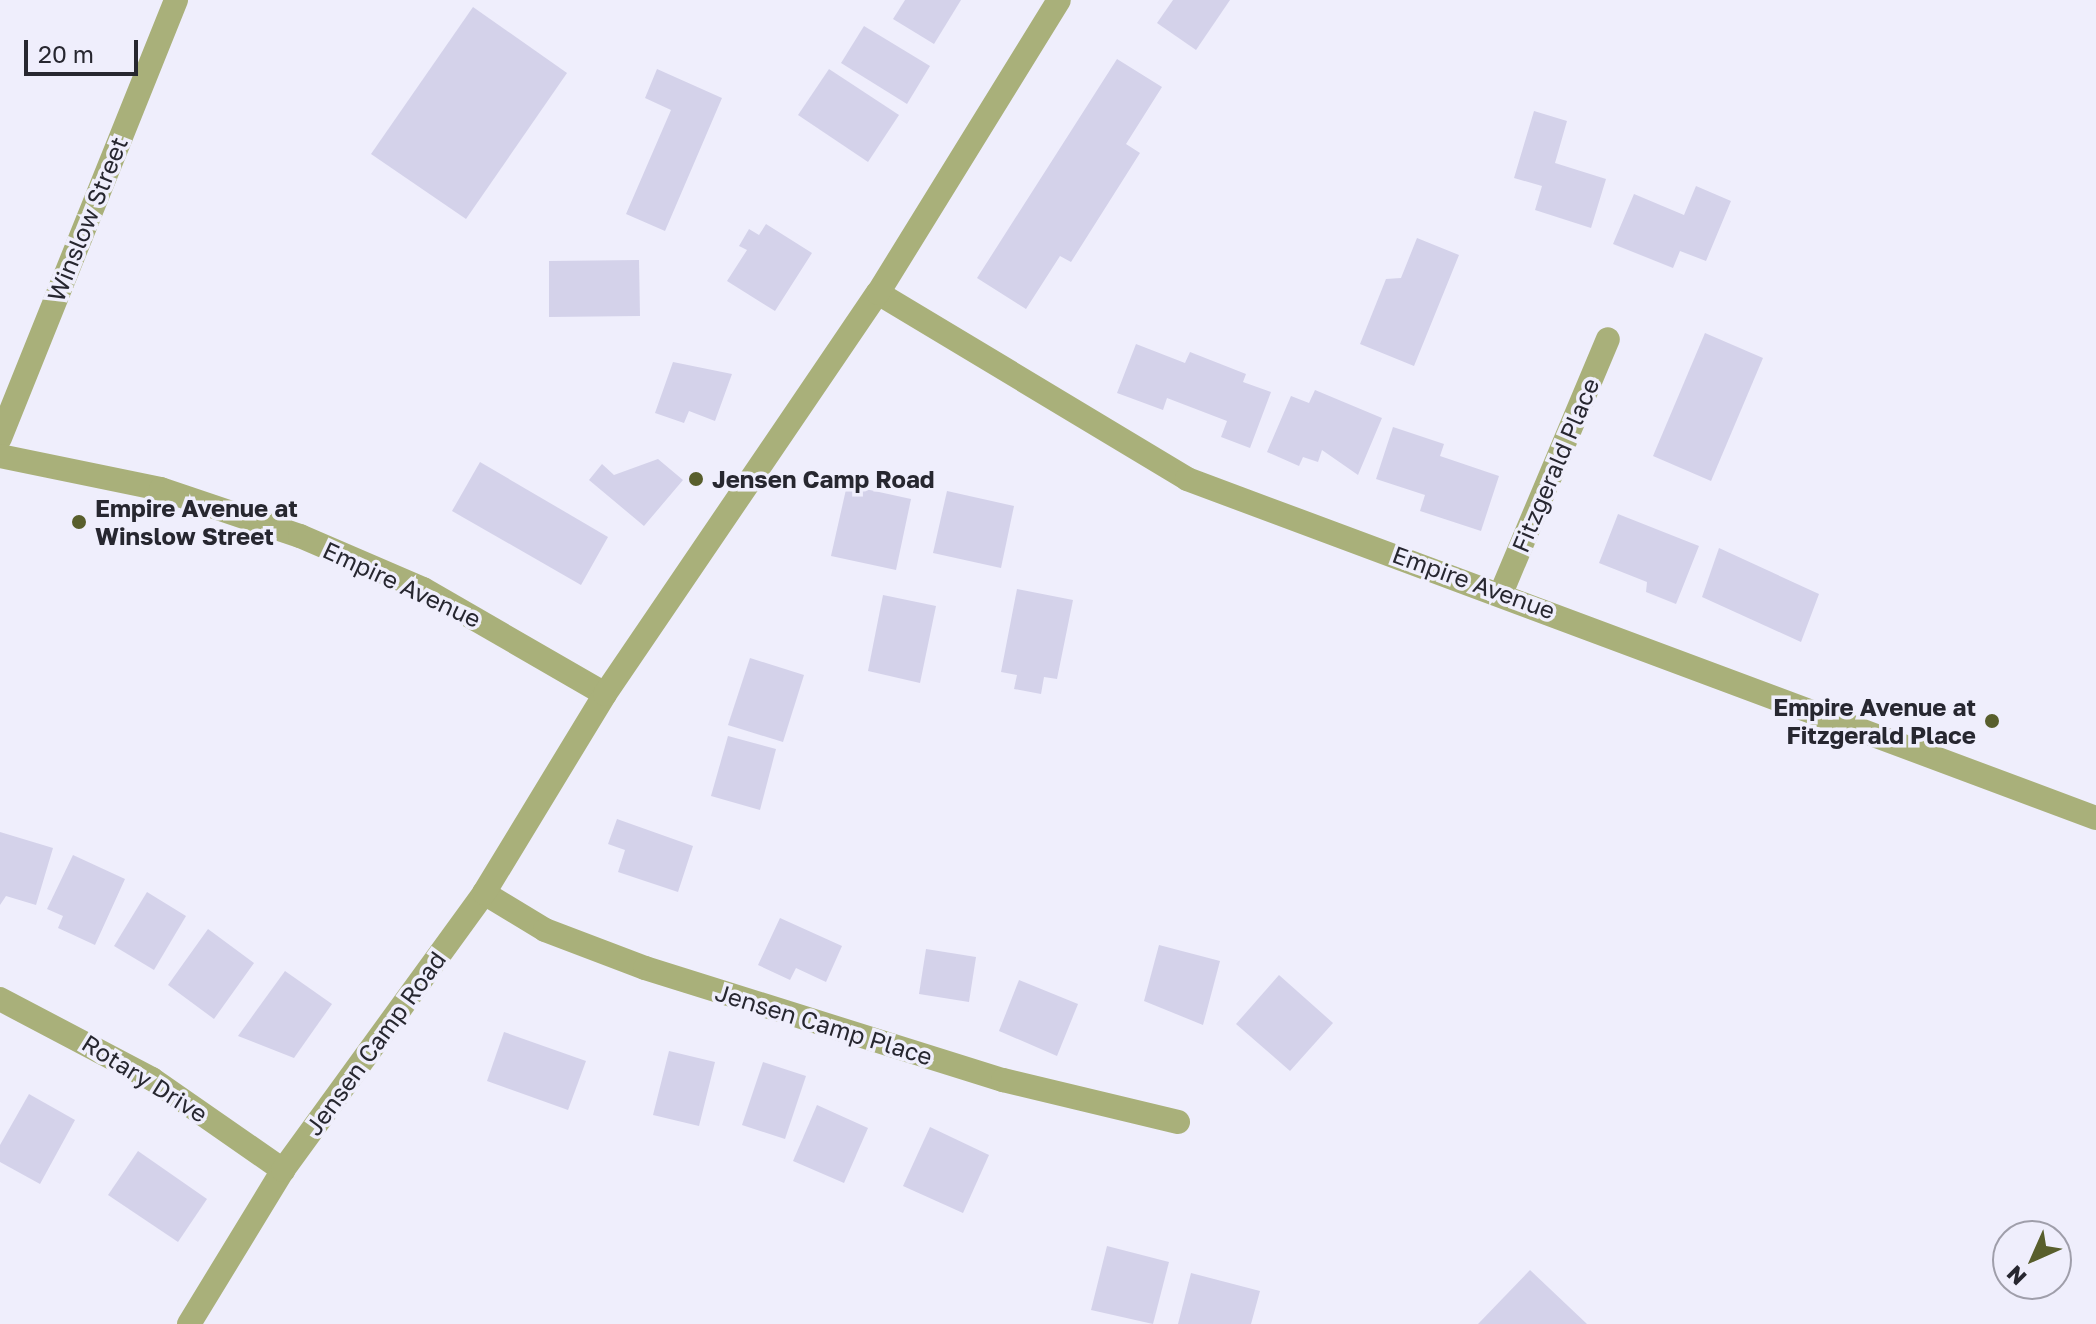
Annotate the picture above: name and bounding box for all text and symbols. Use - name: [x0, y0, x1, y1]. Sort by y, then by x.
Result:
- scale bar: [28, 24, 142, 74]
- text: 20 m: [38, 39, 94, 68]
- street label: Winslow Street: [41, 132, 133, 306]
- street label: Fitzgerald Place: [1505, 374, 1605, 556]
- place label: Jensen Camp Road: [712, 465, 935, 493]
- marker: Jensen Camp Road: [687, 470, 705, 488]
- place label: Empire Avenue at Winslow Street: [95, 494, 298, 550]
- marker: Empire Avenue at Winslow Street: [70, 513, 88, 531]
- street label: Empire Avenue: [319, 535, 485, 633]
- street label: Empire Avenue: [1389, 539, 1559, 625]
- place label: Empire Avenue at Fitzgerald Place: [1773, 693, 1976, 749]
- marker: Empire Avenue at Fitzgerald Place: [1983, 712, 2001, 730]
- street label: Jensen Camp Road: [299, 946, 451, 1140]
- street label: Jensen Camp Place: [712, 977, 936, 1071]
- street label: Rotary Drive: [77, 1028, 213, 1128]
- north arrow: [1992, 1220, 2072, 1300]
- text: N: [2001, 1260, 2032, 1291]

